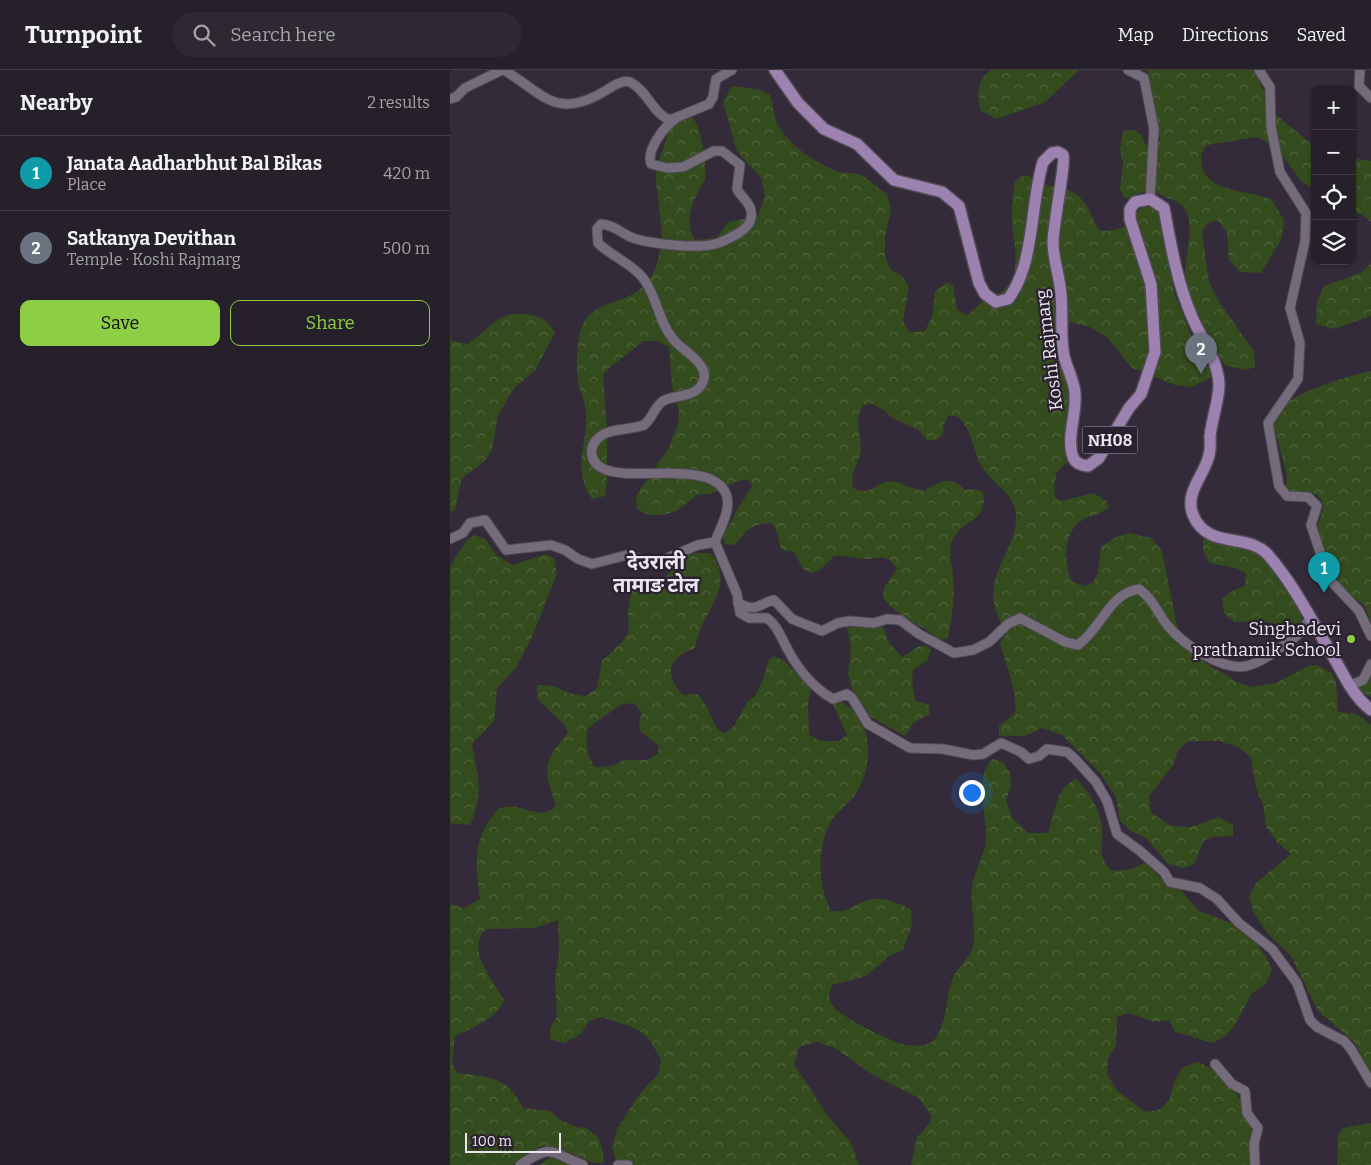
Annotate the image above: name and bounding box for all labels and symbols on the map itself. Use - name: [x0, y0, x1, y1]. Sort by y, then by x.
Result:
- street label: Koshi Rajmarg: [1031, 288, 1067, 412]
- pin: 2: [1185, 333, 1217, 374]
- road number: NH08: [1082, 426, 1138, 454]
- district label: देउराली तामाङ टोल: [613, 550, 700, 597]
- pin: 1: [1308, 552, 1340, 593]
- place label: Singhadevi prathamik School: [1193, 618, 1341, 661]
- marker: Singhadevi prathamik School: [1345, 633, 1357, 645]
- your location: [959, 780, 985, 806]
- scale bar: [465, 1130, 561, 1153]

